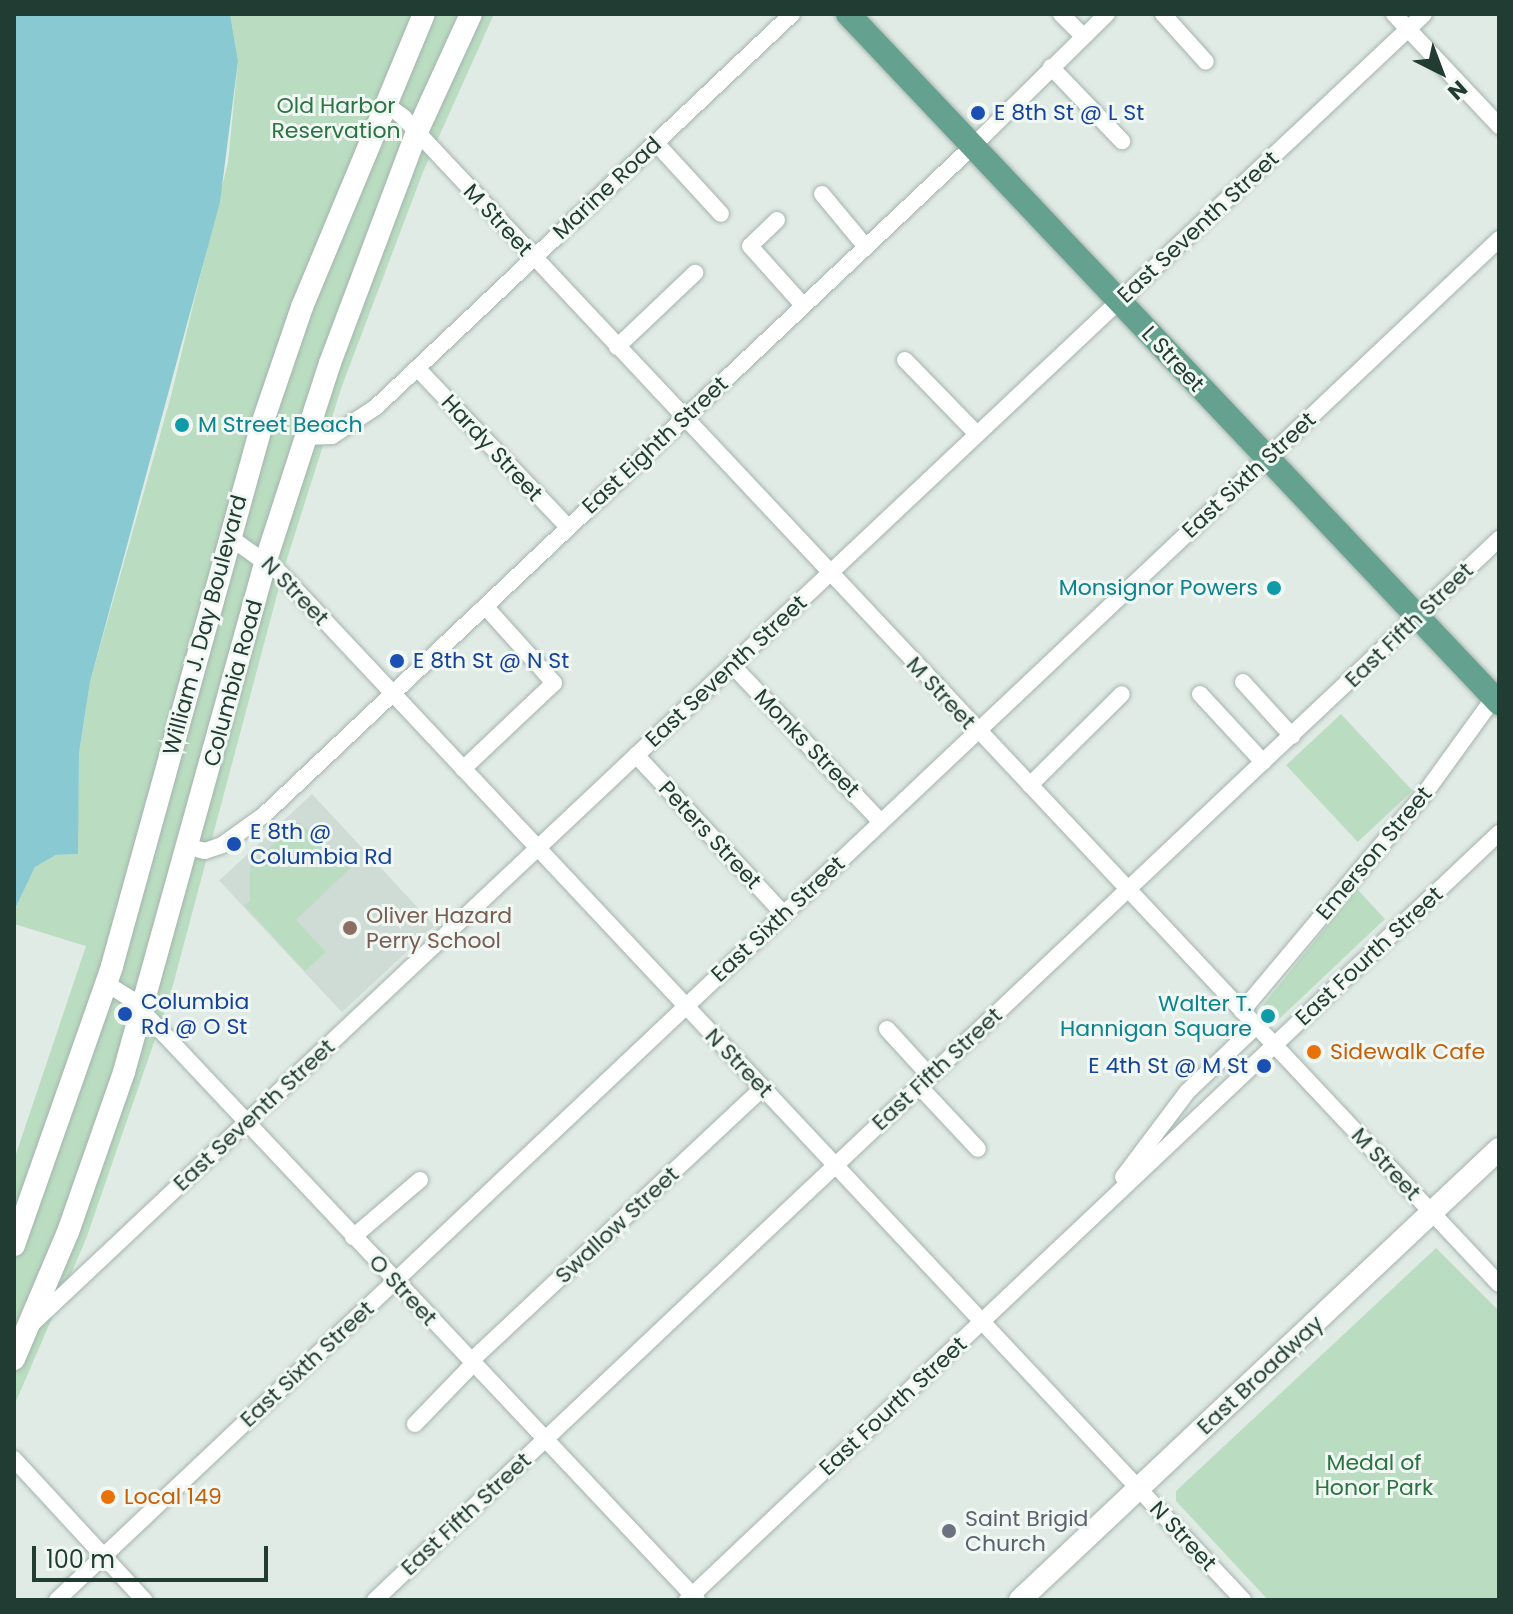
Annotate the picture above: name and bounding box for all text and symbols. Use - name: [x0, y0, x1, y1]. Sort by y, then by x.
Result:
- north arrow: [1401, 32, 1481, 112]
- text: N: [1441, 73, 1474, 107]
- park label: Old Harbor Reservation: [271, 92, 401, 144]
- place label: E 8th St @ L St: [994, 100, 1144, 126]
- marker: E 8th St @ L St: [969, 104, 987, 122]
- street label: Marine Road: [547, 131, 667, 245]
- street label: East Seventh Street: [1112, 146, 1284, 308]
- street label: M Street: [458, 178, 538, 262]
- street label: L Street: [1136, 321, 1210, 397]
- street label: East Eighth Street: [577, 371, 733, 519]
- street label: Hardy Street: [436, 389, 548, 507]
- street label: East Sixth Street: [1177, 406, 1321, 544]
- place label: M Street Beach: [198, 412, 363, 438]
- marker: M Street Beach: [173, 416, 191, 434]
- street label: William J. Day Boulevard: [158, 492, 252, 758]
- street label: N Street: [256, 551, 334, 631]
- street label: East Fifth Street: [1340, 557, 1478, 693]
- place label: Monsignor Powers: [1059, 575, 1258, 601]
- marker: Monsignor Powers: [1265, 579, 1283, 597]
- street label: East Seventh Street: [640, 590, 812, 752]
- street label: Columbia Road: [198, 597, 268, 769]
- place label: E 8th St @ N St: [413, 648, 569, 674]
- street label: M Street: [901, 651, 981, 735]
- marker: E 8th St @ N St: [388, 652, 406, 670]
- street label: Monks Street: [749, 683, 865, 803]
- street label: Peters Street: [653, 776, 767, 894]
- street label: Emerson Street: [1311, 781, 1437, 925]
- place label: E 8th @ Columbia Rd: [250, 818, 392, 870]
- marker: E 8th @ Columbia Rd: [225, 835, 243, 853]
- street label: East Sixth Street: [706, 850, 850, 988]
- street label: East Fourth Street: [1290, 881, 1448, 1031]
- place label: Oliver Hazard Perry School: [366, 902, 512, 954]
- marker: Oliver Hazard Perry School: [341, 919, 359, 937]
- place label: Columbia Rd @ O St: [141, 988, 249, 1040]
- place label: Walter T. Hannigan Square: [1060, 990, 1252, 1042]
- street label: East Fifth Street: [867, 1002, 1007, 1136]
- marker: Columbia Rd @ O St: [116, 1005, 134, 1023]
- marker: Walter T. Hannigan Square: [1259, 1007, 1277, 1025]
- street label: N Street: [700, 1023, 778, 1103]
- street label: East Seventh Street: [168, 1034, 340, 1196]
- place label: Sidewalk Cafe: [1330, 1039, 1485, 1065]
- marker: Sidewalk Cafe: [1305, 1043, 1323, 1061]
- place label: E 4th St @ M St: [1088, 1053, 1248, 1079]
- marker: E 4th St @ M St: [1255, 1057, 1273, 1075]
- street label: M Street: [1346, 1122, 1426, 1206]
- street label: Swallow Street: [550, 1161, 684, 1289]
- street label: O Street: [363, 1249, 443, 1331]
- street label: East Sixth Street: [235, 1295, 379, 1433]
- street label: East Broadway: [1192, 1310, 1328, 1440]
- street label: East Fourth Street: [814, 1331, 972, 1481]
- street label: East Fifth Street: [396, 1447, 536, 1581]
- park label: Medal of Honor Park: [1315, 1449, 1433, 1500]
- place label: Local 149: [124, 1484, 222, 1510]
- marker: Local 149: [99, 1488, 117, 1506]
- street label: N Street: [1144, 1496, 1222, 1576]
- place label: Saint Brigid Church: [965, 1505, 1088, 1556]
- marker: Saint Brigid Church: [940, 1522, 958, 1540]
- scale bar: [36, 1530, 272, 1580]
- text: 100 m: [46, 1543, 115, 1576]

